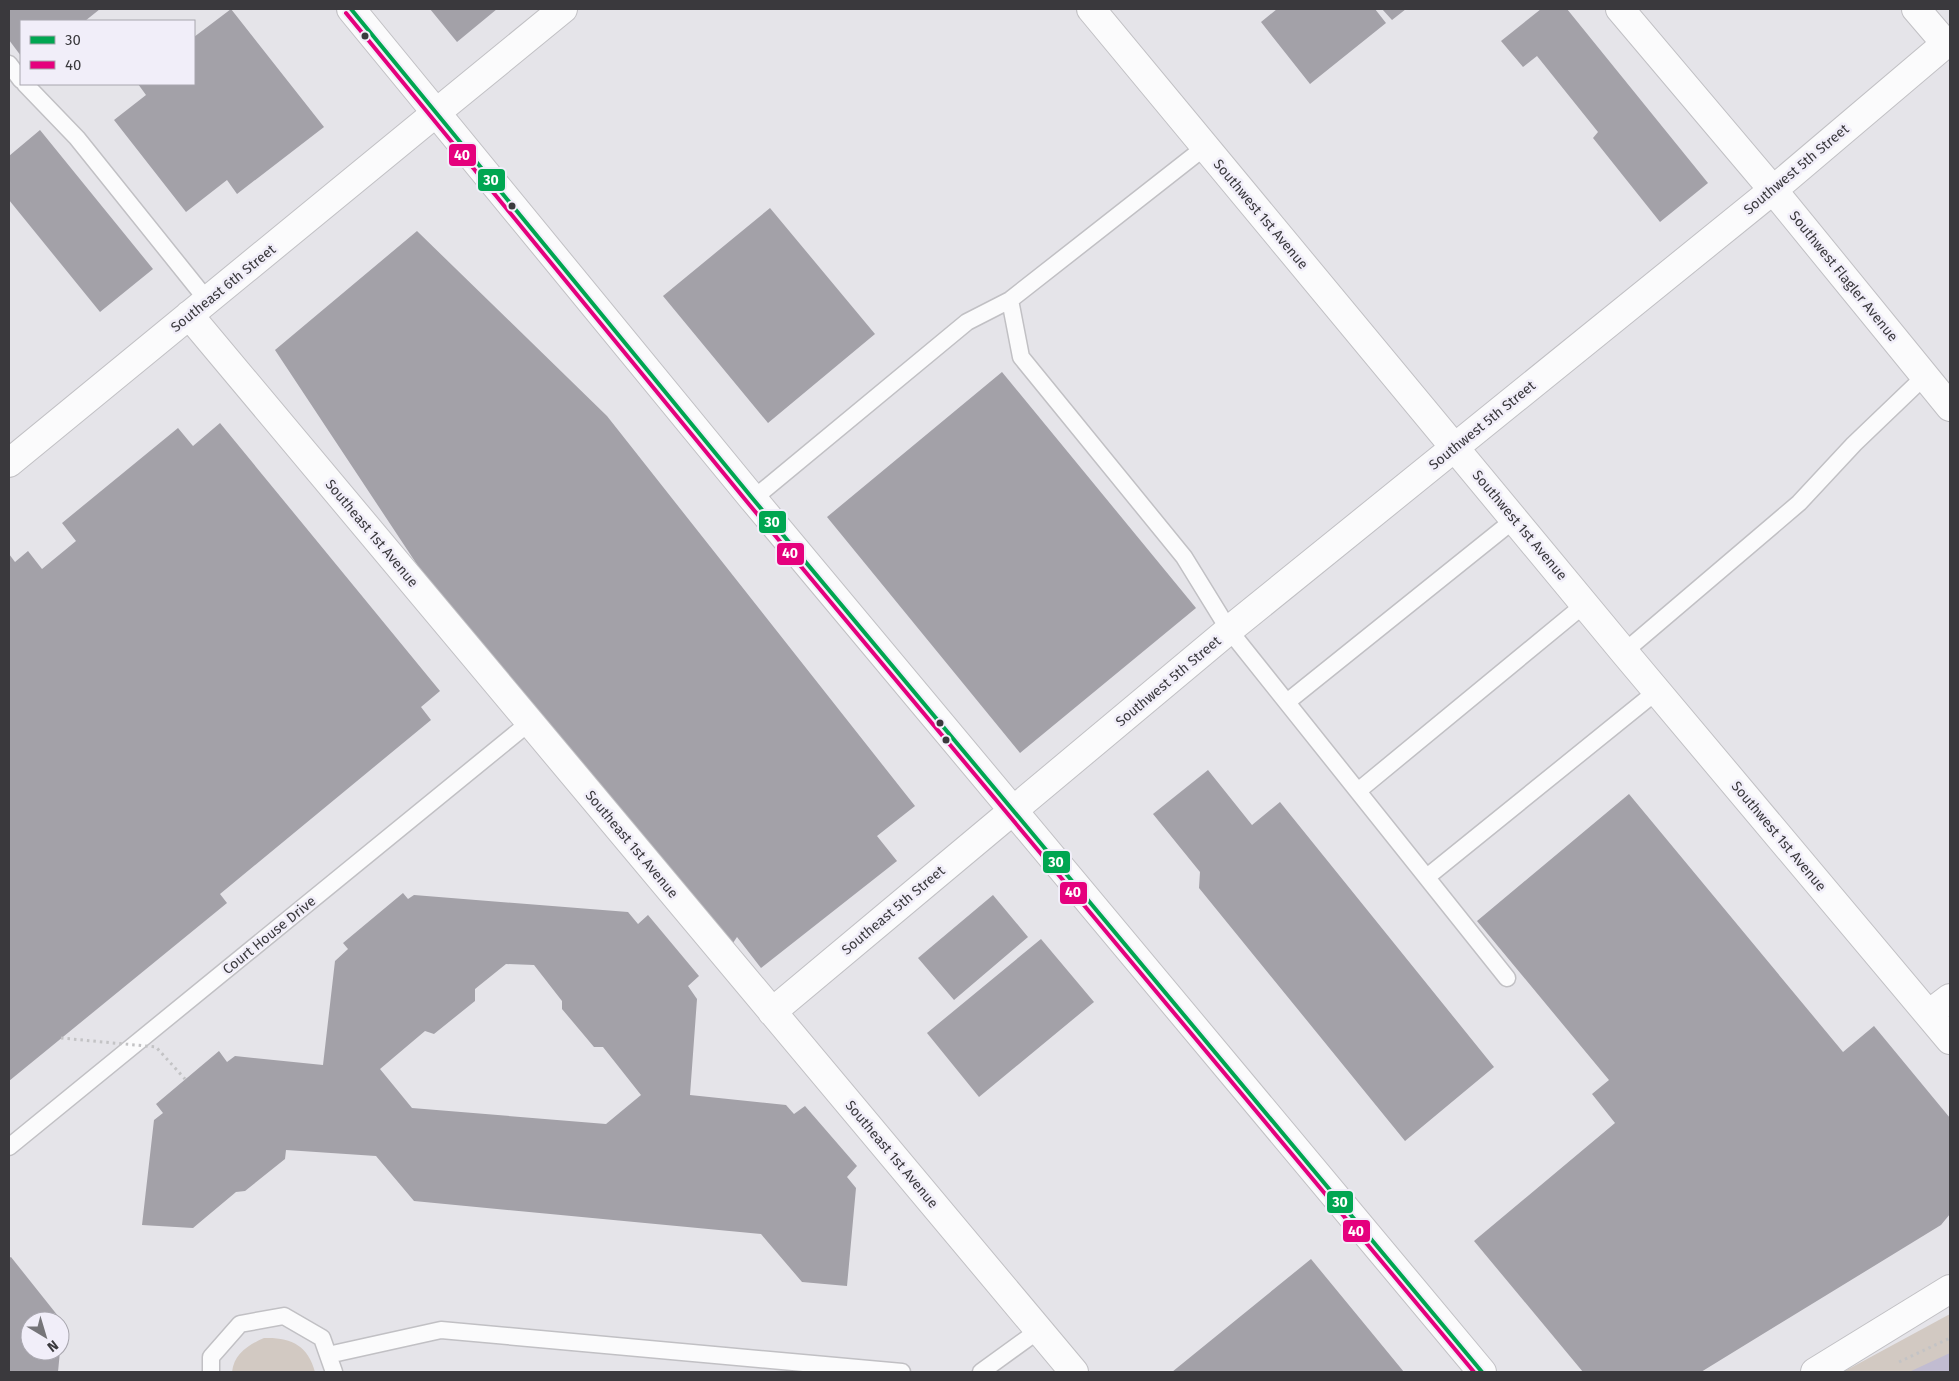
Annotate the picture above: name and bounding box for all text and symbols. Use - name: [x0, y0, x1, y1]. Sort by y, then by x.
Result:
- legend: [20, 20, 195, 85]
- text: 30: [65, 31, 81, 49]
- unlabelled marker: [360, 31, 370, 41]
- text: 40: [65, 56, 81, 74]
- street label: Southwest 5th Street: [1740, 120, 1853, 218]
- line badge: 40: [448, 143, 477, 167]
- text: 40: [454, 147, 470, 164]
- street label: Southwest 1st Avenue: [1210, 156, 1311, 273]
- line badge: 30: [477, 168, 506, 192]
- text: 30: [482, 172, 499, 189]
- unlabelled marker: [507, 201, 517, 211]
- street label: Southwest Flagler Avenue: [1786, 208, 1901, 345]
- street label: Southeast 6th Street: [167, 240, 280, 336]
- street label: Southwest 5th Street: [1426, 377, 1540, 474]
- street label: Southwest 1st Avenue: [1469, 467, 1570, 584]
- street label: Southeast 1st Avenue: [322, 476, 422, 591]
- line badge: 30: [758, 510, 787, 534]
- text: 30: [763, 514, 780, 531]
- line badge: 40: [776, 542, 805, 566]
- text: 40: [782, 545, 798, 562]
- street label: Southwest 5th Street: [1112, 632, 1225, 730]
- unlabelled marker: [935, 718, 945, 728]
- unlabelled marker: [941, 735, 951, 745]
- street label: Southwest 1st Avenue: [1728, 778, 1829, 895]
- street label: Southeast 1st Avenue: [582, 787, 682, 902]
- line badge: 30: [1042, 850, 1071, 874]
- text: 30: [1047, 854, 1064, 871]
- street label: Southeast 5th Street: [838, 862, 949, 958]
- line badge: 40: [1059, 881, 1088, 905]
- text: 40: [1065, 884, 1081, 901]
- street label: Court House Drive: [219, 893, 319, 978]
- street label: Southeast 1st Avenue: [842, 1097, 942, 1212]
- line badge: 30: [1326, 1190, 1354, 1214]
- text: 30: [1331, 1194, 1348, 1211]
- line badge: 40: [1342, 1219, 1371, 1243]
- text: 40: [1348, 1223, 1364, 1240]
- north arrow: [20, 1311, 70, 1361]
- text: N: [44, 1336, 62, 1355]

